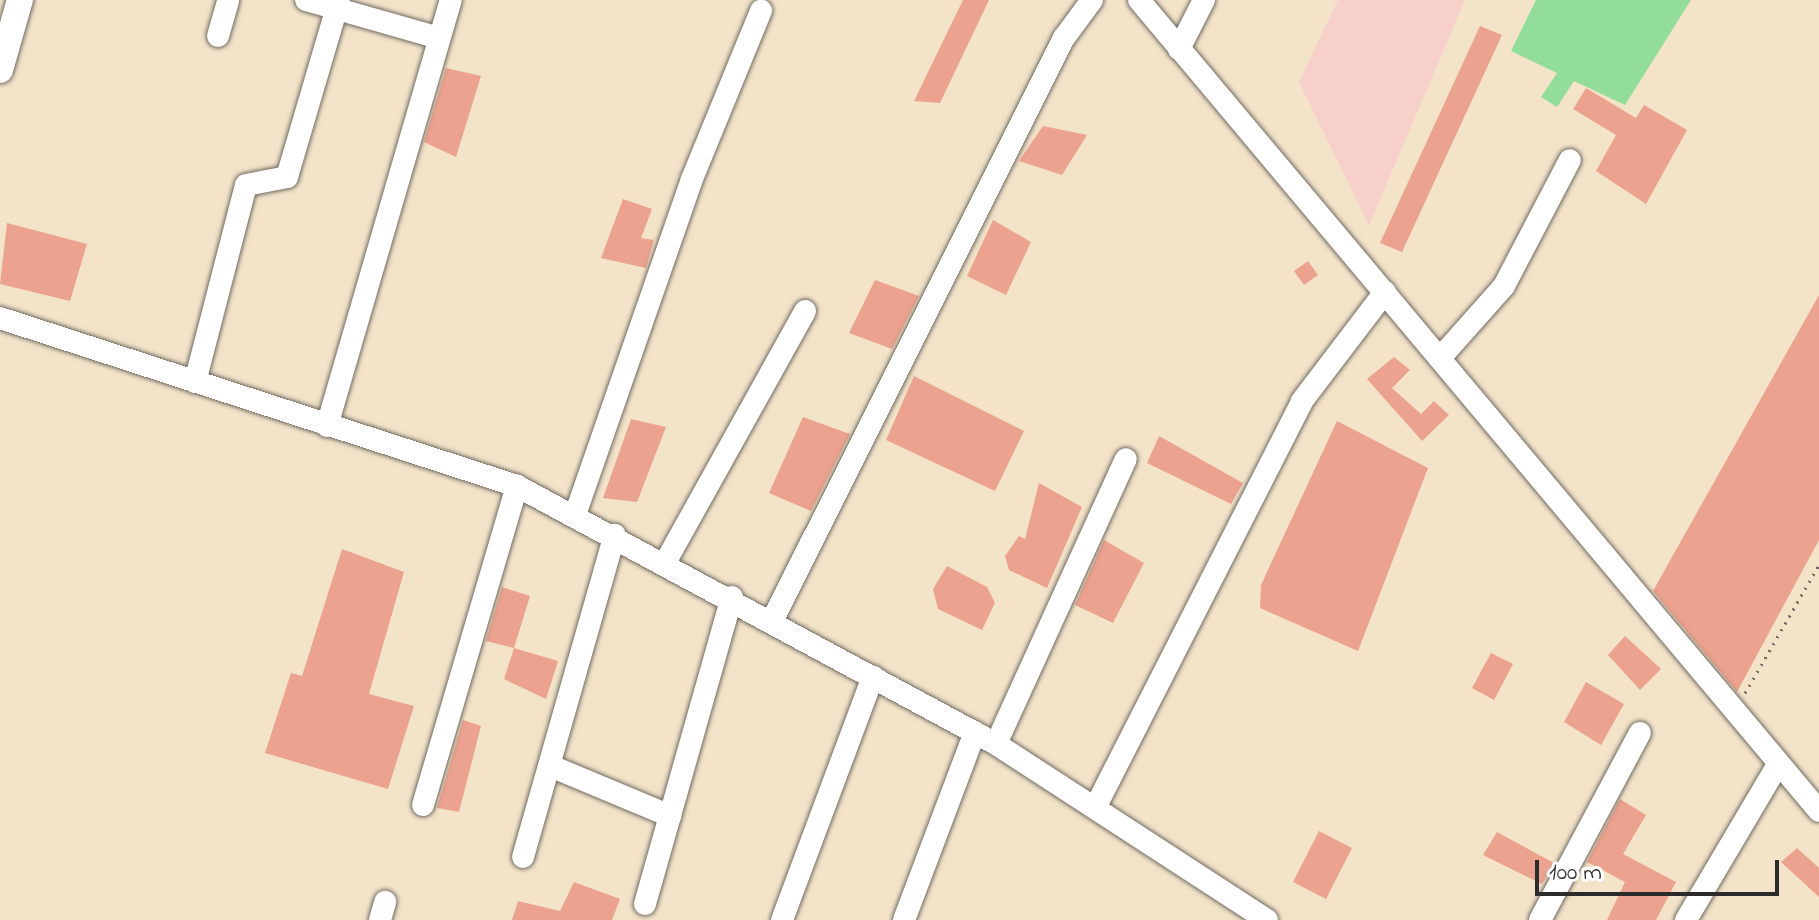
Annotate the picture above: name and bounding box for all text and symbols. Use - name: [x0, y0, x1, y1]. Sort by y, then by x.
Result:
- scale bar: [1539, 844, 1783, 894]
- text: 100 m: [1549, 856, 1602, 891]

